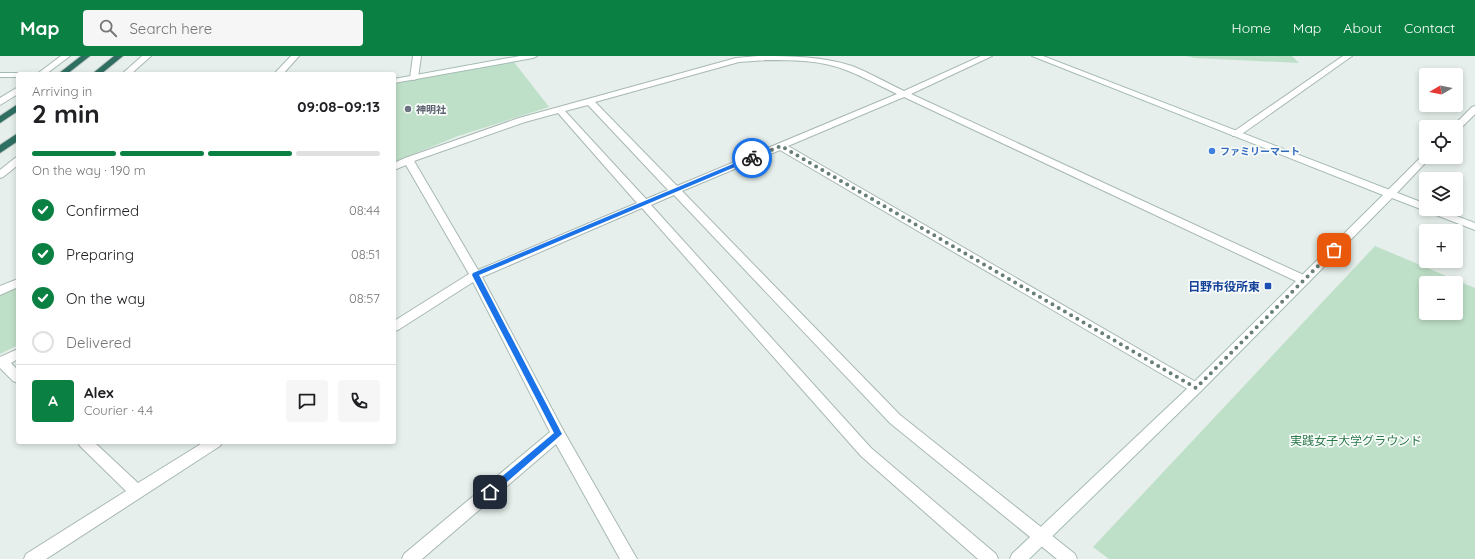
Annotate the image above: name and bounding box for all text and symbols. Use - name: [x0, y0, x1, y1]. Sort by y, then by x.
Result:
- search box: [83, 10, 363, 46]
- text: Map: [20, 16, 59, 40]
- icon: search: [97, 17, 119, 39]
- text: Search here: [129, 19, 212, 38]
- text: Home: [1232, 19, 1271, 37]
- text: Map: [1293, 19, 1321, 37]
- text: About: [1343, 19, 1382, 37]
- text: Contact: [1404, 19, 1455, 37]
- north arrow: [1419, 68, 1463, 112]
- map controls: [1419, 68, 1463, 320]
- text: Arriving in: [32, 83, 92, 99]
- text: 2 min: [32, 97, 100, 130]
- text: 09:08–09:13: [297, 97, 380, 116]
- place label: 神明社: [416, 103, 447, 116]
- marker: 神明社: [403, 104, 413, 114]
- button: locate: [1419, 120, 1463, 164]
- courier: [732, 138, 772, 178]
- place label: ファミリーマート: [1220, 145, 1300, 158]
- marker: ファミリーマート: [1207, 146, 1217, 156]
- icon: bike: [741, 147, 763, 169]
- text: On the way · 190 m: [32, 162, 146, 178]
- button: layers: [1419, 172, 1463, 216]
- icon: check: [32, 199, 54, 221]
- text: Confirmed: [66, 201, 139, 220]
- text: 08:44: [349, 202, 380, 218]
- button: +: [1419, 224, 1463, 268]
- pin: [1317, 233, 1351, 267]
- icon: bag: [1323, 239, 1345, 261]
- icon: check: [32, 243, 54, 265]
- text: Preparing: [66, 245, 134, 264]
- text: 08:51: [351, 246, 380, 262]
- button: −: [1419, 276, 1463, 320]
- place label: 日野市役所東: [1188, 279, 1260, 294]
- marker: 日野市役所東: [1263, 281, 1273, 291]
- icon: check: [32, 287, 54, 309]
- text: On the way: [66, 289, 145, 308]
- text: 08:57: [349, 290, 380, 306]
- text: Delivered: [66, 333, 131, 352]
- button: chat: [286, 380, 328, 422]
- button: phone: [338, 380, 380, 422]
- text: Alex: [84, 383, 114, 402]
- text: A: [48, 391, 58, 410]
- text: Courier · 4.4: [84, 402, 153, 418]
- park label: 実践女子大学グラウンド: [1290, 433, 1422, 448]
- pin: [473, 475, 507, 509]
- icon: home: [479, 481, 501, 503]

